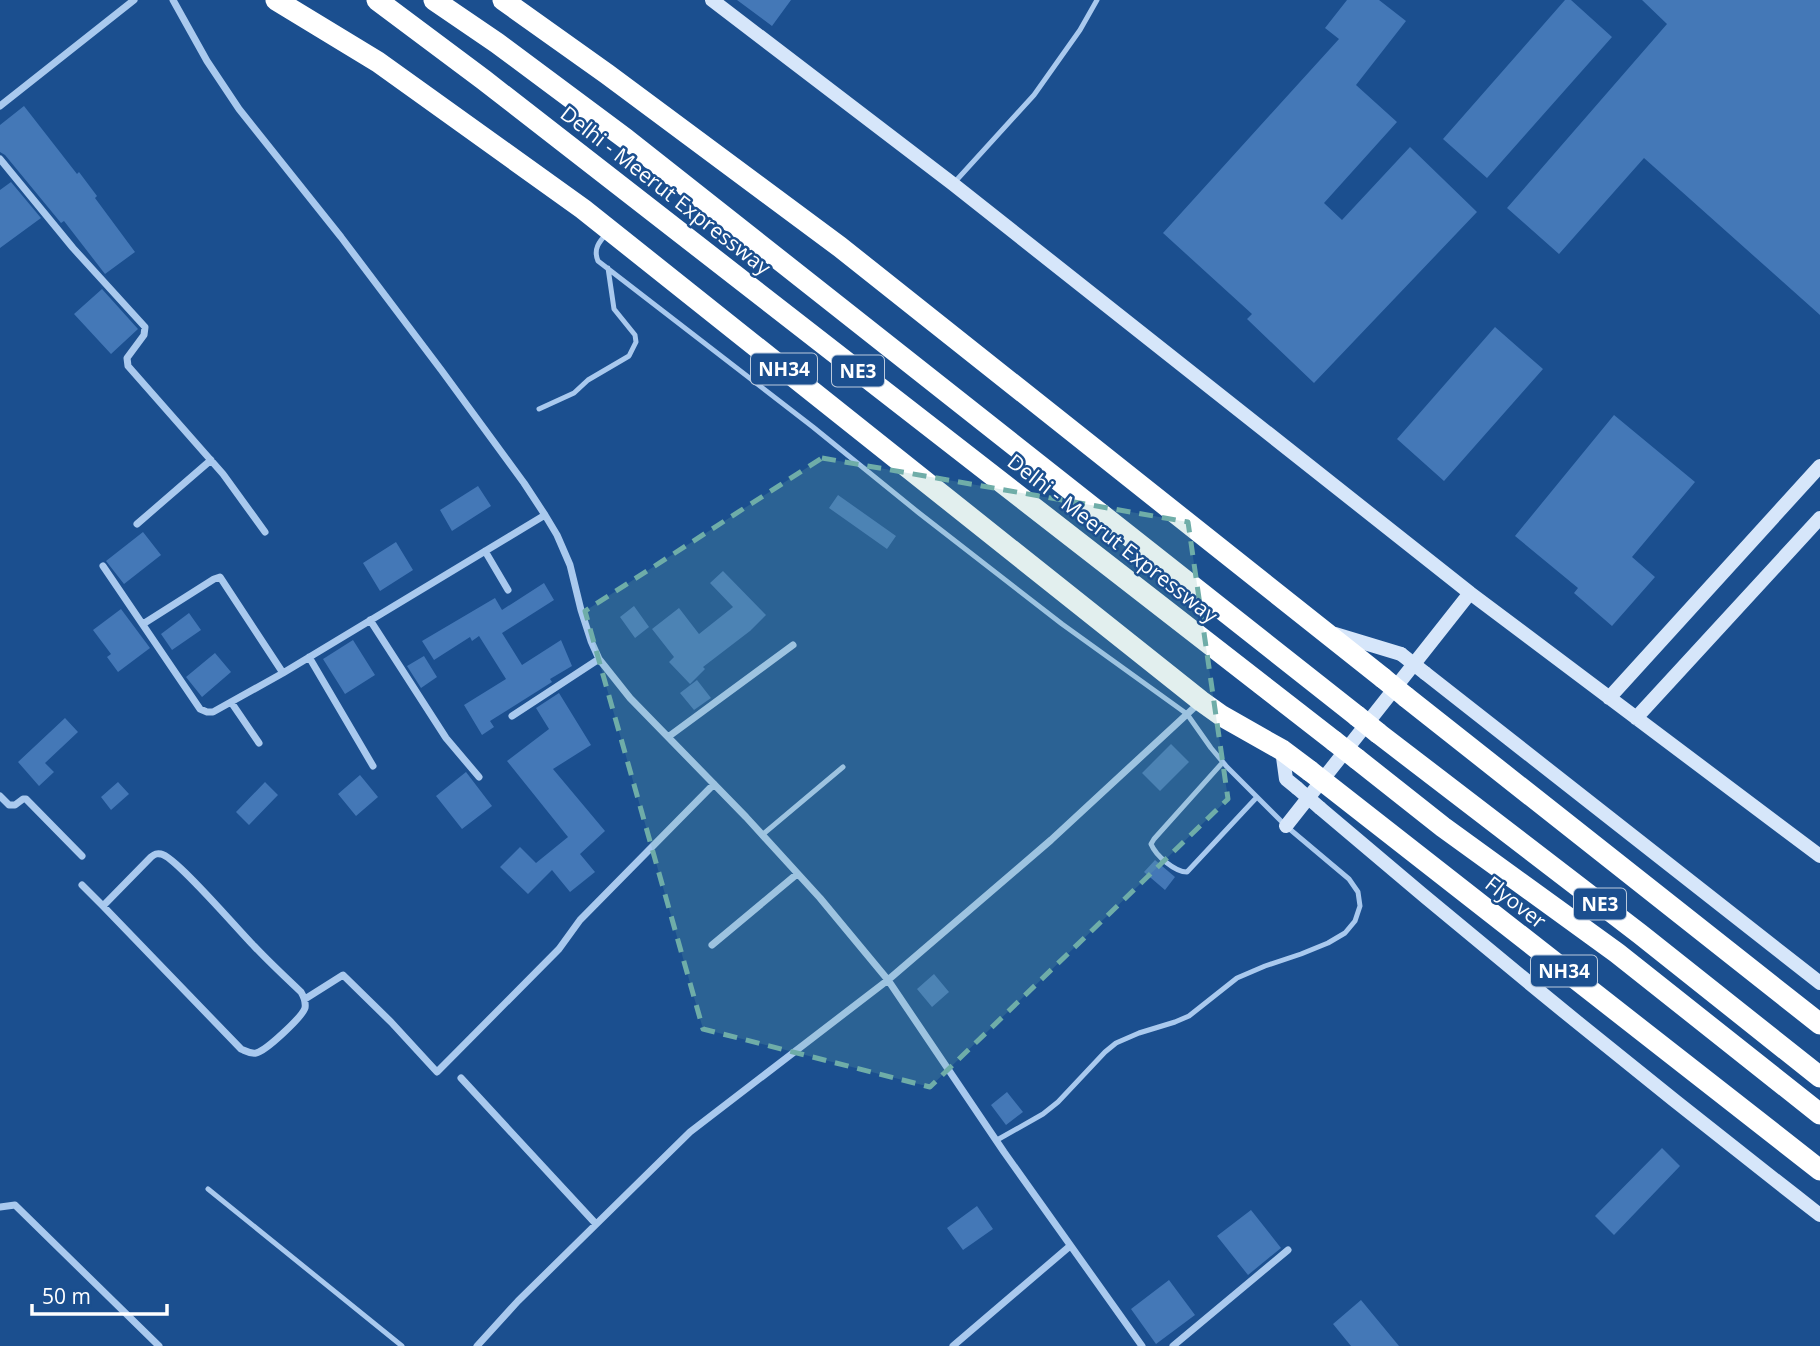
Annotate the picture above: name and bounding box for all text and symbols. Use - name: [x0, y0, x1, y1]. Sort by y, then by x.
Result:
- street label: Delhi - Meerut Expressway: [555, 99, 777, 281]
- road number: NH34: [751, 354, 817, 384]
- road number: NE3: [832, 356, 884, 386]
- street label: Delhi - Meerut Expressway: [1002, 447, 1224, 629]
- street label: Flyover: [1480, 869, 1553, 935]
- road number: NE3: [1574, 888, 1626, 920]
- road number: NH34: [1531, 956, 1597, 987]
- scale bar: [32, 1272, 166, 1316]
- text: 50 m: [42, 1282, 91, 1310]

